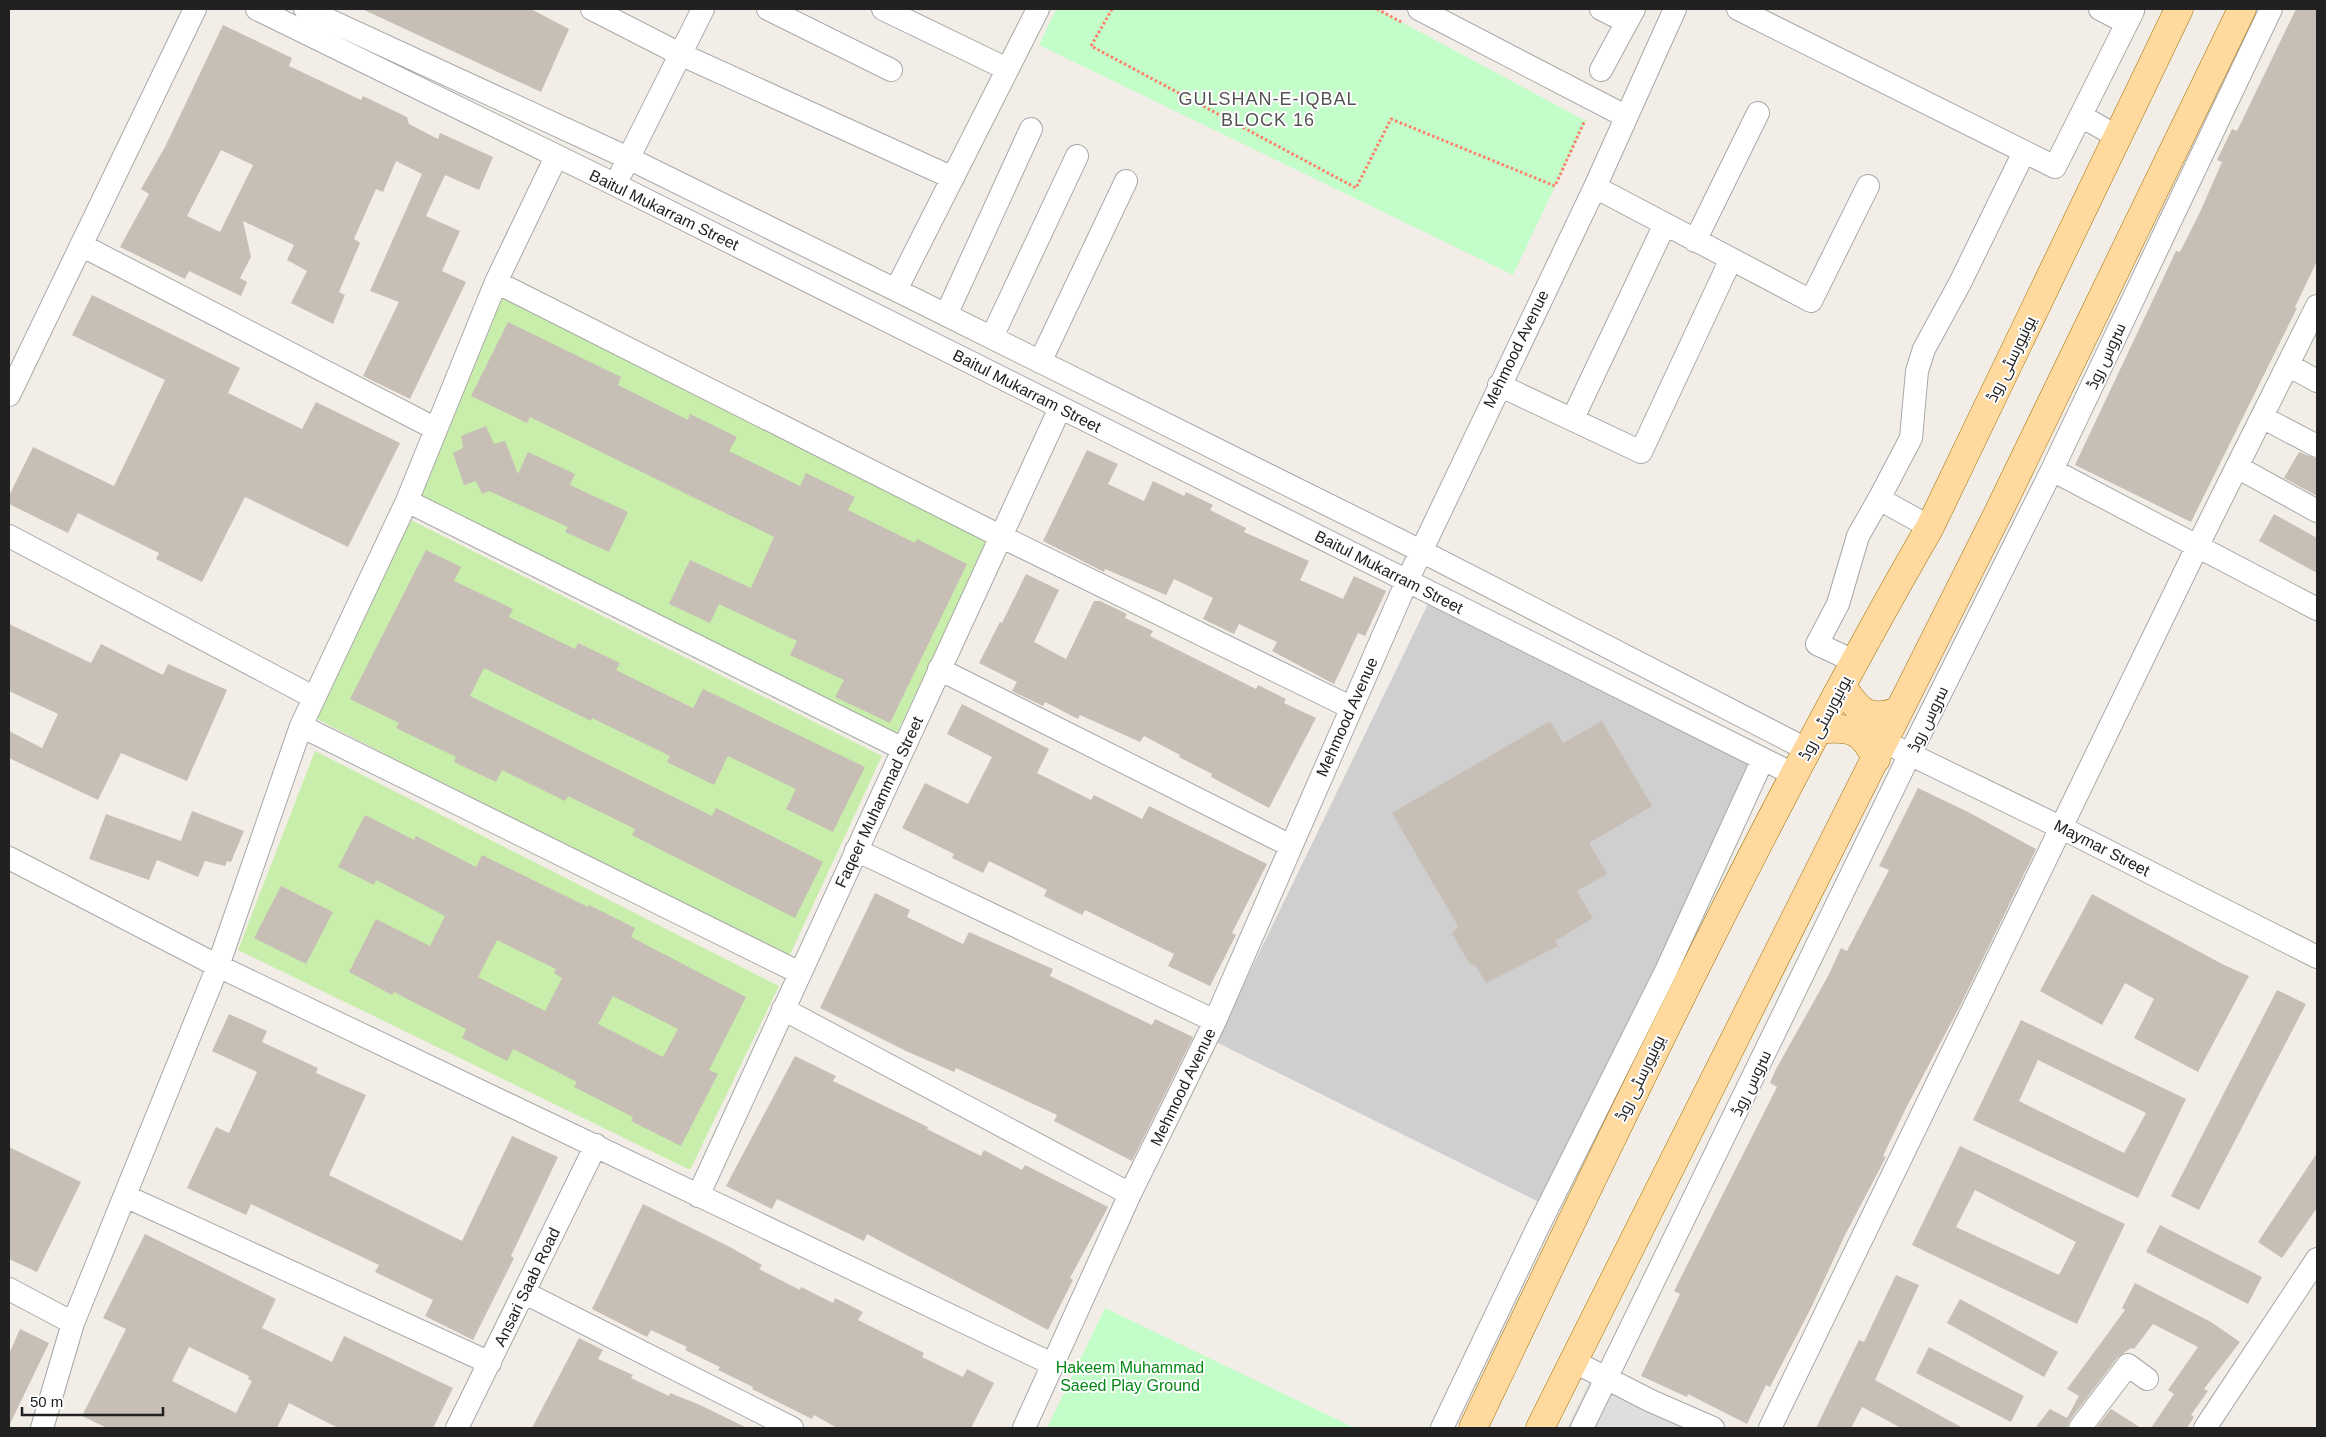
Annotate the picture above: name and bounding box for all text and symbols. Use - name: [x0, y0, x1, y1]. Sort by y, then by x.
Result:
- district label: GULSHAN-E-IQBAL BLOCK 16: [1178, 89, 1358, 130]
- street label: Baitul Mukarram Street: [587, 166, 742, 254]
- street label: Mehmood Avenue: [1480, 287, 1552, 411]
- street label: یونیورسٹی روڈ: [1983, 313, 2041, 405]
- street label: سروس روڈ: [2083, 320, 2131, 393]
- street label: Baitul Mukarram Street: [950, 346, 1104, 436]
- street label: Baitul Mukarram Street: [1312, 527, 1466, 617]
- street label: Mehmood Avenue: [1313, 655, 1381, 779]
- street label: یونیورسٹی روڈ: [1796, 672, 1856, 764]
- street label: سروس روڈ: [1905, 683, 1953, 755]
- street label: Faqeer Muhammad Street: [832, 713, 926, 890]
- street label: Maymar Street: [2051, 817, 2153, 880]
- street label: Mehmood Avenue: [1147, 1025, 1219, 1149]
- street label: یونیورسٹی روڈ: [1612, 1032, 1670, 1124]
- street label: سروس روڈ: [1728, 1047, 1776, 1119]
- street label: Ansari Saab Road: [491, 1225, 563, 1349]
- park label: Hakeem Muhammad Saeed Play Ground: [1056, 1359, 1204, 1394]
- scale bar: [22, 1384, 164, 1416]
- text: 50 m: [30, 1393, 63, 1410]

